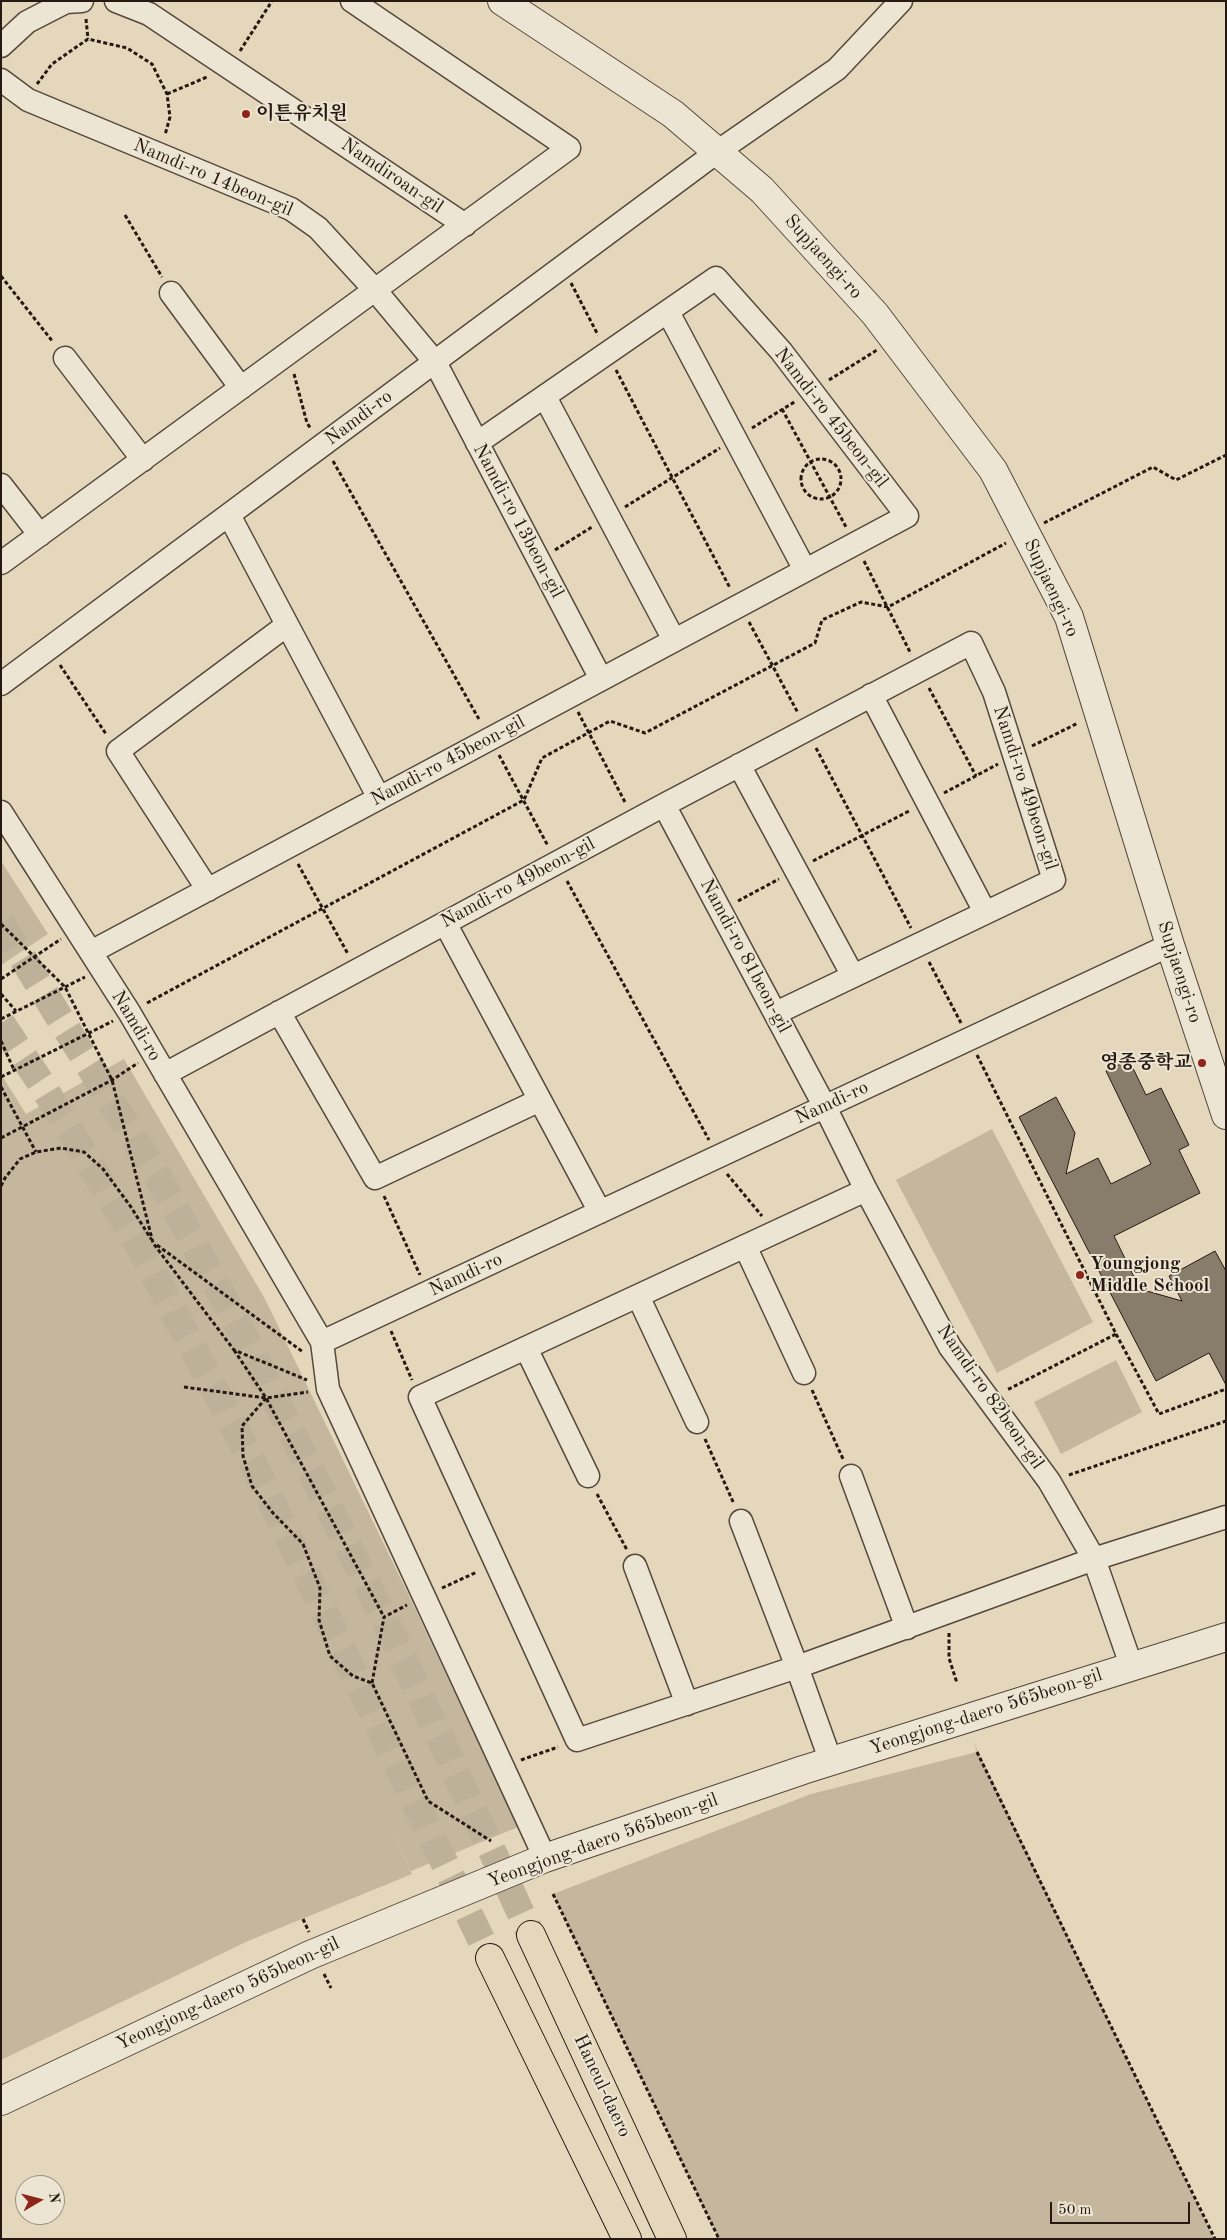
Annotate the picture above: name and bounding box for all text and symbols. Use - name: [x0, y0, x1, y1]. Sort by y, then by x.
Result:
- place label: 이튼유치원: [256, 103, 348, 125]
- marker: 이튼유치원: [240, 108, 252, 120]
- street label: Namdiroan-gil: [336, 133, 448, 219]
- street label: Namdi-ro 14beon-gil: [130, 134, 296, 222]
- street label: Supjaengi-ro: [779, 210, 867, 304]
- street label: Namdi-ro 45beon-gil: [769, 343, 893, 493]
- street label: Namdi-ro: [321, 385, 397, 451]
- street label: Namdi-ro 13beon-gil: [468, 440, 568, 602]
- street label: Supjaengi-ro: [1018, 535, 1084, 641]
- street label: Namdi-ro 49beon-gil: [988, 703, 1062, 873]
- street label: Namdi-ro 45beon-gil: [367, 711, 529, 811]
- street label: Namdi-ro 49beon-gil: [437, 833, 599, 933]
- street label: Namdi-ro 81beon-gil: [695, 875, 795, 1037]
- street label: Supjaengi-ro: [1152, 918, 1206, 1026]
- street label: Namdi-ro: [106, 987, 166, 1065]
- place label: 영종중학교: [1100, 1052, 1192, 1074]
- marker: 영종중학교: [1196, 1057, 1208, 1069]
- street label: Namdi-ro: [792, 1076, 872, 1130]
- street label: Namdi-ro: [426, 1248, 506, 1302]
- place label: Youngjong Middle School: [1090, 1253, 1209, 1297]
- marker: Youngjong Middle School: [1074, 1269, 1086, 1281]
- street label: Namdi-ro 82beon-gil: [931, 1320, 1049, 1474]
- street label: Yeongjong-daero 565beon-gil: [867, 1664, 1105, 1760]
- street label: Yeongjong-daero 565beon-gil: [485, 1789, 721, 1893]
- street label: Yeongjong-daero 565beon-gil: [113, 1932, 343, 2056]
- street label: Haneul-daero: [568, 2031, 636, 2141]
- north arrow: [15, 2175, 65, 2225]
- text: N: [46, 2192, 62, 2204]
- scale bar: [1052, 2192, 1192, 2224]
- text: 50 m: [1058, 2203, 1092, 2218]

